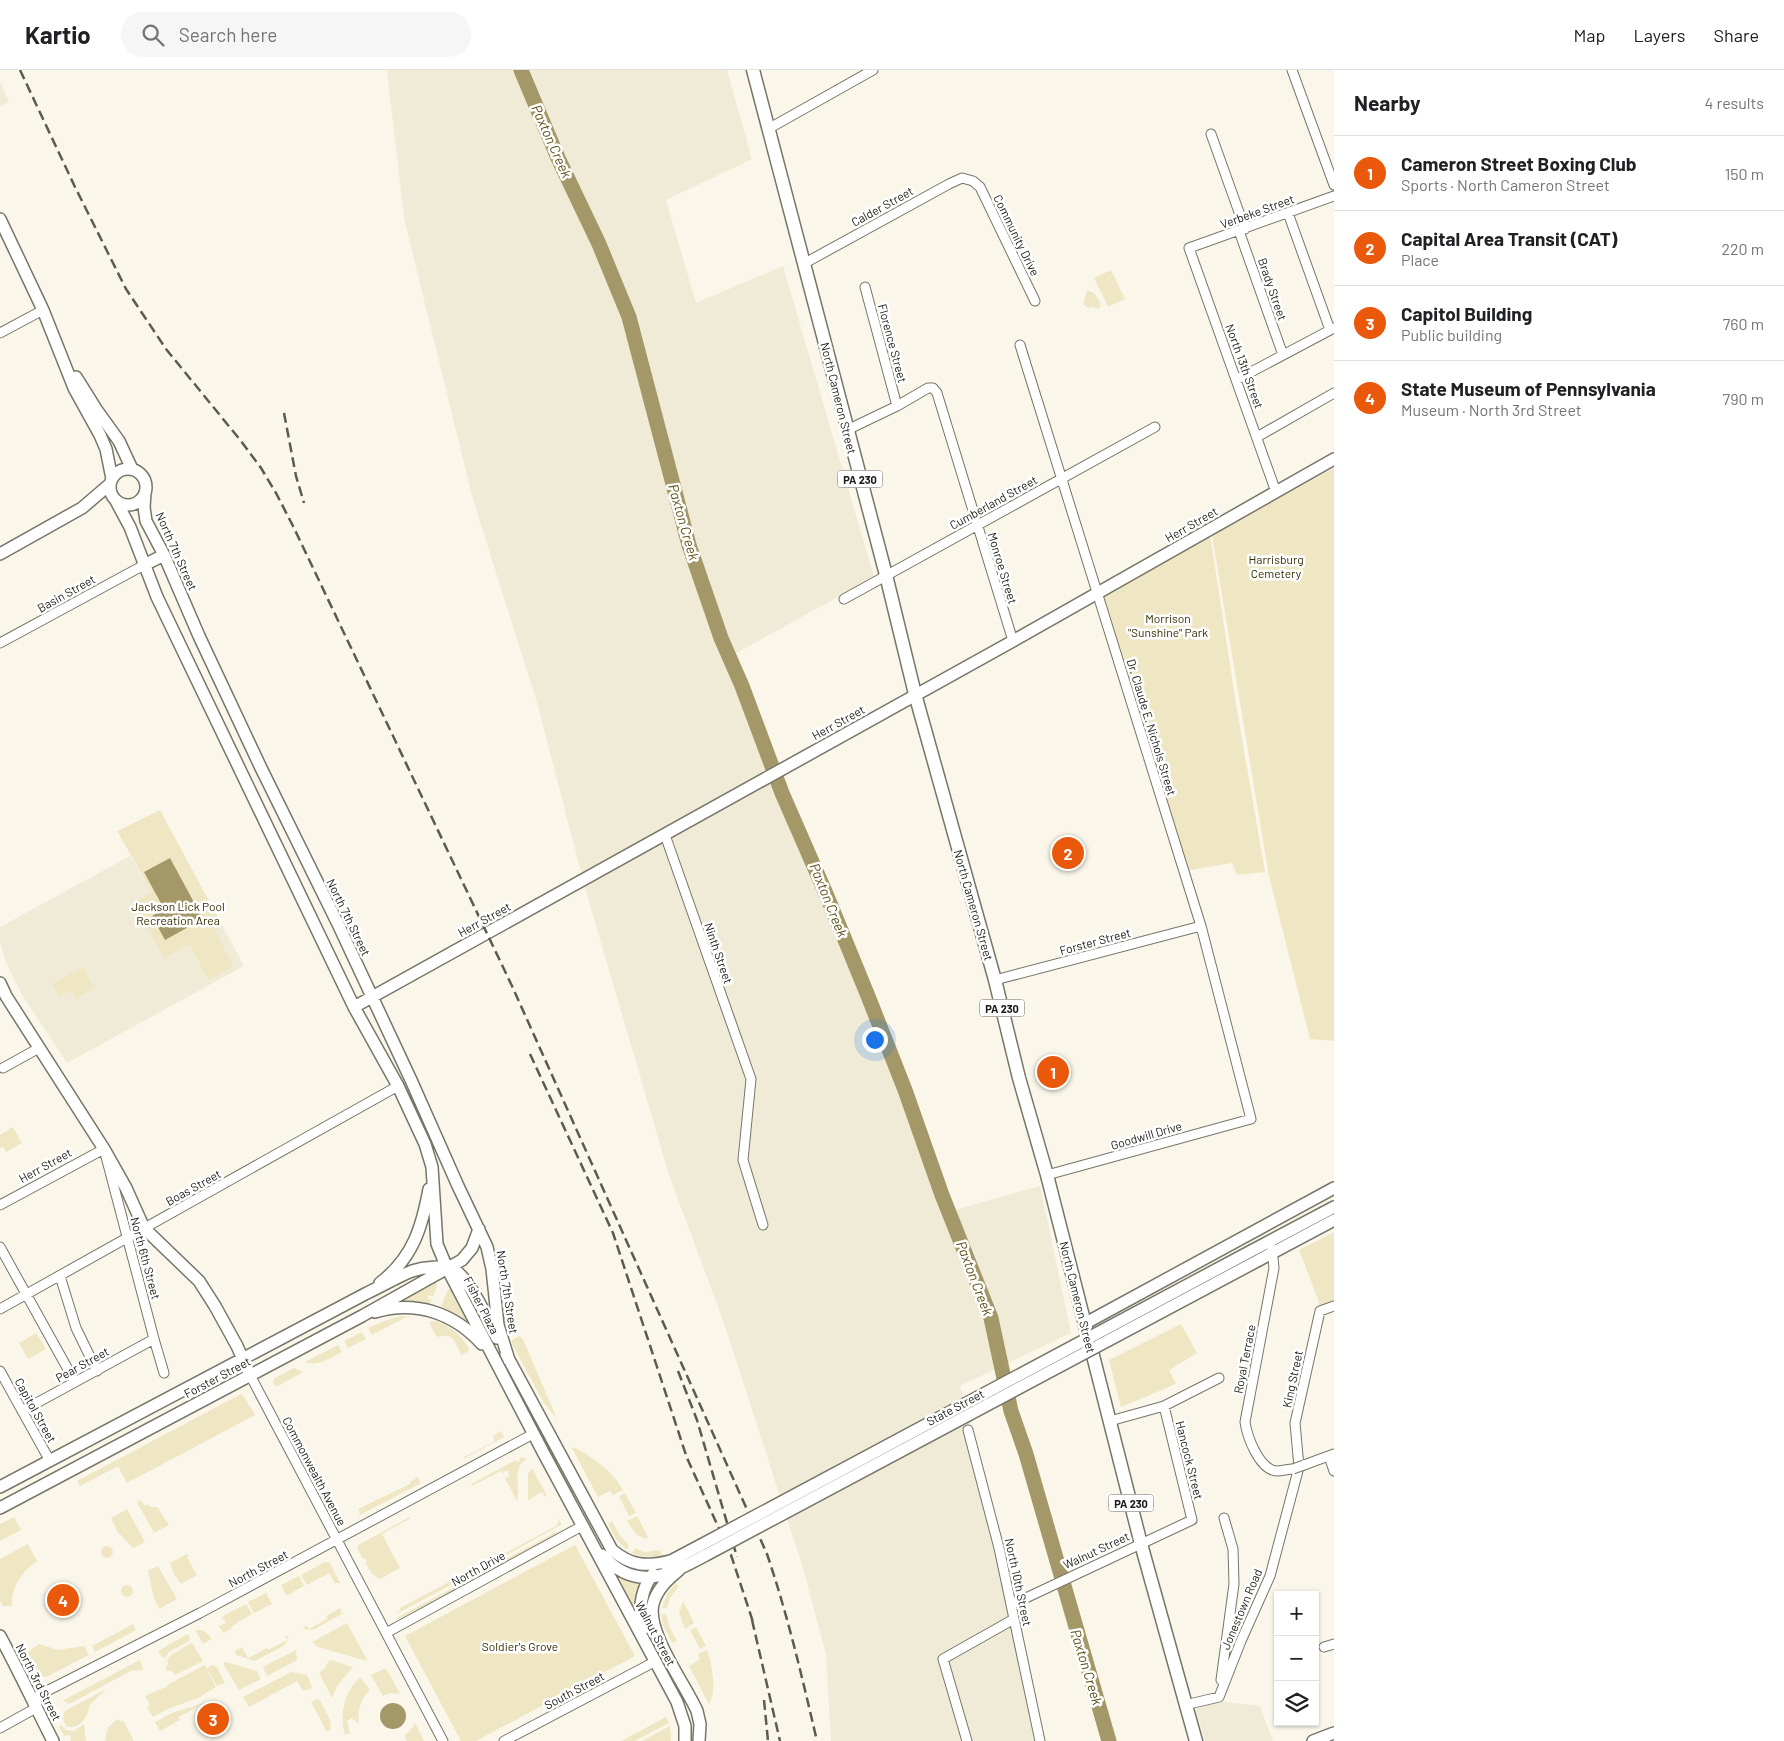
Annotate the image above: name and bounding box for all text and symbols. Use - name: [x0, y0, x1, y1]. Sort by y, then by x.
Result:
- search box: [121, 12, 471, 57]
- text: Kartio: [25, 20, 91, 49]
- icon: search: [139, 21, 167, 49]
- text: Search here: [179, 23, 277, 46]
- text: Map: [1573, 24, 1605, 46]
- text: Layers: [1633, 24, 1686, 46]
- text: Share: [1714, 24, 1759, 46]
- text: Nearby: [1354, 90, 1420, 115]
- text: 4 results: [1704, 93, 1764, 112]
- water label: Paxton Creek: [528, 102, 576, 180]
- text: Cameron Street Boxing Club: [1401, 152, 1637, 175]
- text: 1: [1367, 164, 1373, 183]
- text: 150 m: [1725, 164, 1764, 183]
- text: Sports · North Cameron Street: [1401, 175, 1610, 194]
- street label: Calder Street: [849, 183, 915, 229]
- street label: Verbeke Street: [1218, 191, 1296, 231]
- street label: Community Drive: [991, 192, 1043, 278]
- text: Capital Area Transit (CAT): [1401, 227, 1617, 250]
- text: 2: [1366, 239, 1374, 258]
- text: 220 m: [1721, 239, 1764, 258]
- text: Place: [1401, 250, 1439, 269]
- street label: Brady Street: [1256, 256, 1290, 322]
- street label: Florence Street: [876, 302, 910, 384]
- text: Capitol Building: [1401, 302, 1532, 325]
- text: 3: [1366, 314, 1374, 333]
- text: 760 m: [1723, 314, 1764, 333]
- street label: North 13th Street: [1223, 322, 1267, 410]
- text: Public building: [1401, 325, 1502, 344]
- street label: North Cameron Street: [818, 341, 860, 455]
- text: State Museum of Pennsylvania: [1401, 377, 1656, 400]
- text: 4: [1365, 389, 1375, 408]
- text: 790 m: [1723, 389, 1764, 408]
- text: Museum · North 3rd Street: [1401, 400, 1582, 419]
- road number: PA 230: [838, 470, 882, 488]
- street label: Cumberland Street: [947, 472, 1039, 532]
- water label: Paxton Creek: [665, 482, 703, 562]
- street label: Herr Street: [1162, 503, 1220, 545]
- street label: North 7th Street: [153, 510, 201, 592]
- street label: Monroe Street: [985, 531, 1021, 605]
- park label: Harrisburg Cemetery: [1248, 552, 1304, 580]
- street label: Basin Street: [35, 571, 97, 615]
- park label: Morrison "Sunshine" Park: [1128, 611, 1208, 639]
- street label: Dr. Claude E. Nichols Street: [1125, 657, 1179, 797]
- street label: Herr Street: [809, 702, 867, 742]
- pin: 2: [1052, 834, 1084, 872]
- street label: North Cameron Street: [951, 848, 997, 962]
- water label: Paxton Creek: [806, 860, 852, 940]
- street label: North 7th Street: [324, 876, 374, 958]
- park label: Jackson Lick Pool Recreation Area: [131, 899, 225, 927]
- street label: Herr Street: [455, 899, 513, 939]
- street label: Ninth Street: [702, 921, 736, 985]
- street label: Forster Street: [1058, 925, 1132, 957]
- road number: PA 230: [980, 1000, 1024, 1016]
- your location: [862, 1027, 888, 1053]
- pin: 1: [1037, 1053, 1069, 1091]
- street label: Goodwill Drive: [1109, 1118, 1183, 1152]
- street label: Herr Street: [16, 1145, 74, 1185]
- street label: Boas Street: [163, 1166, 223, 1208]
- street label: North 6th Street: [128, 1215, 164, 1301]
- water label: Paxton Creek: [953, 1238, 997, 1318]
- street label: North Cameron Street: [1057, 1240, 1099, 1354]
- street label: North 7th Street: [495, 1249, 521, 1335]
- street label: Fisher Plaza: [462, 1274, 502, 1336]
- street label: Royal Terrace: [1230, 1323, 1258, 1395]
- street label: Pear Street: [53, 1344, 111, 1384]
- street label: King Street: [1279, 1349, 1305, 1409]
- street label: Forster Street: [181, 1354, 253, 1400]
- street label: Capitol Street: [13, 1375, 59, 1445]
- street label: State Street: [924, 1386, 986, 1428]
- street label: Commonwealth Avenue: [280, 1414, 350, 1528]
- street label: Hancock Street: [1173, 1419, 1207, 1501]
- road number: PA 230: [1108, 1495, 1154, 1512]
- street label: Walnut Street: [1061, 1529, 1131, 1571]
- street label: North 10th Street: [1003, 1537, 1035, 1627]
- street label: North Street: [226, 1547, 290, 1589]
- street label: North Drive: [449, 1548, 507, 1588]
- street label: Jonestown Road: [1218, 1566, 1264, 1652]
- pin: 4: [47, 1581, 79, 1619]
- map controls: [1274, 1591, 1319, 1726]
- button: +: [1274, 1591, 1319, 1636]
- street label: Walnut Street: [633, 1598, 679, 1668]
- water label: Paxton Creek: [1067, 1627, 1107, 1707]
- button: −: [1274, 1636, 1319, 1681]
- park label: Soldier's Grove: [482, 1639, 558, 1653]
- street label: North 3rd Street: [14, 1641, 64, 1723]
- street label: South Street: [542, 1668, 606, 1712]
- button: layers: [1274, 1681, 1319, 1726]
- pin: 3: [197, 1700, 229, 1738]

